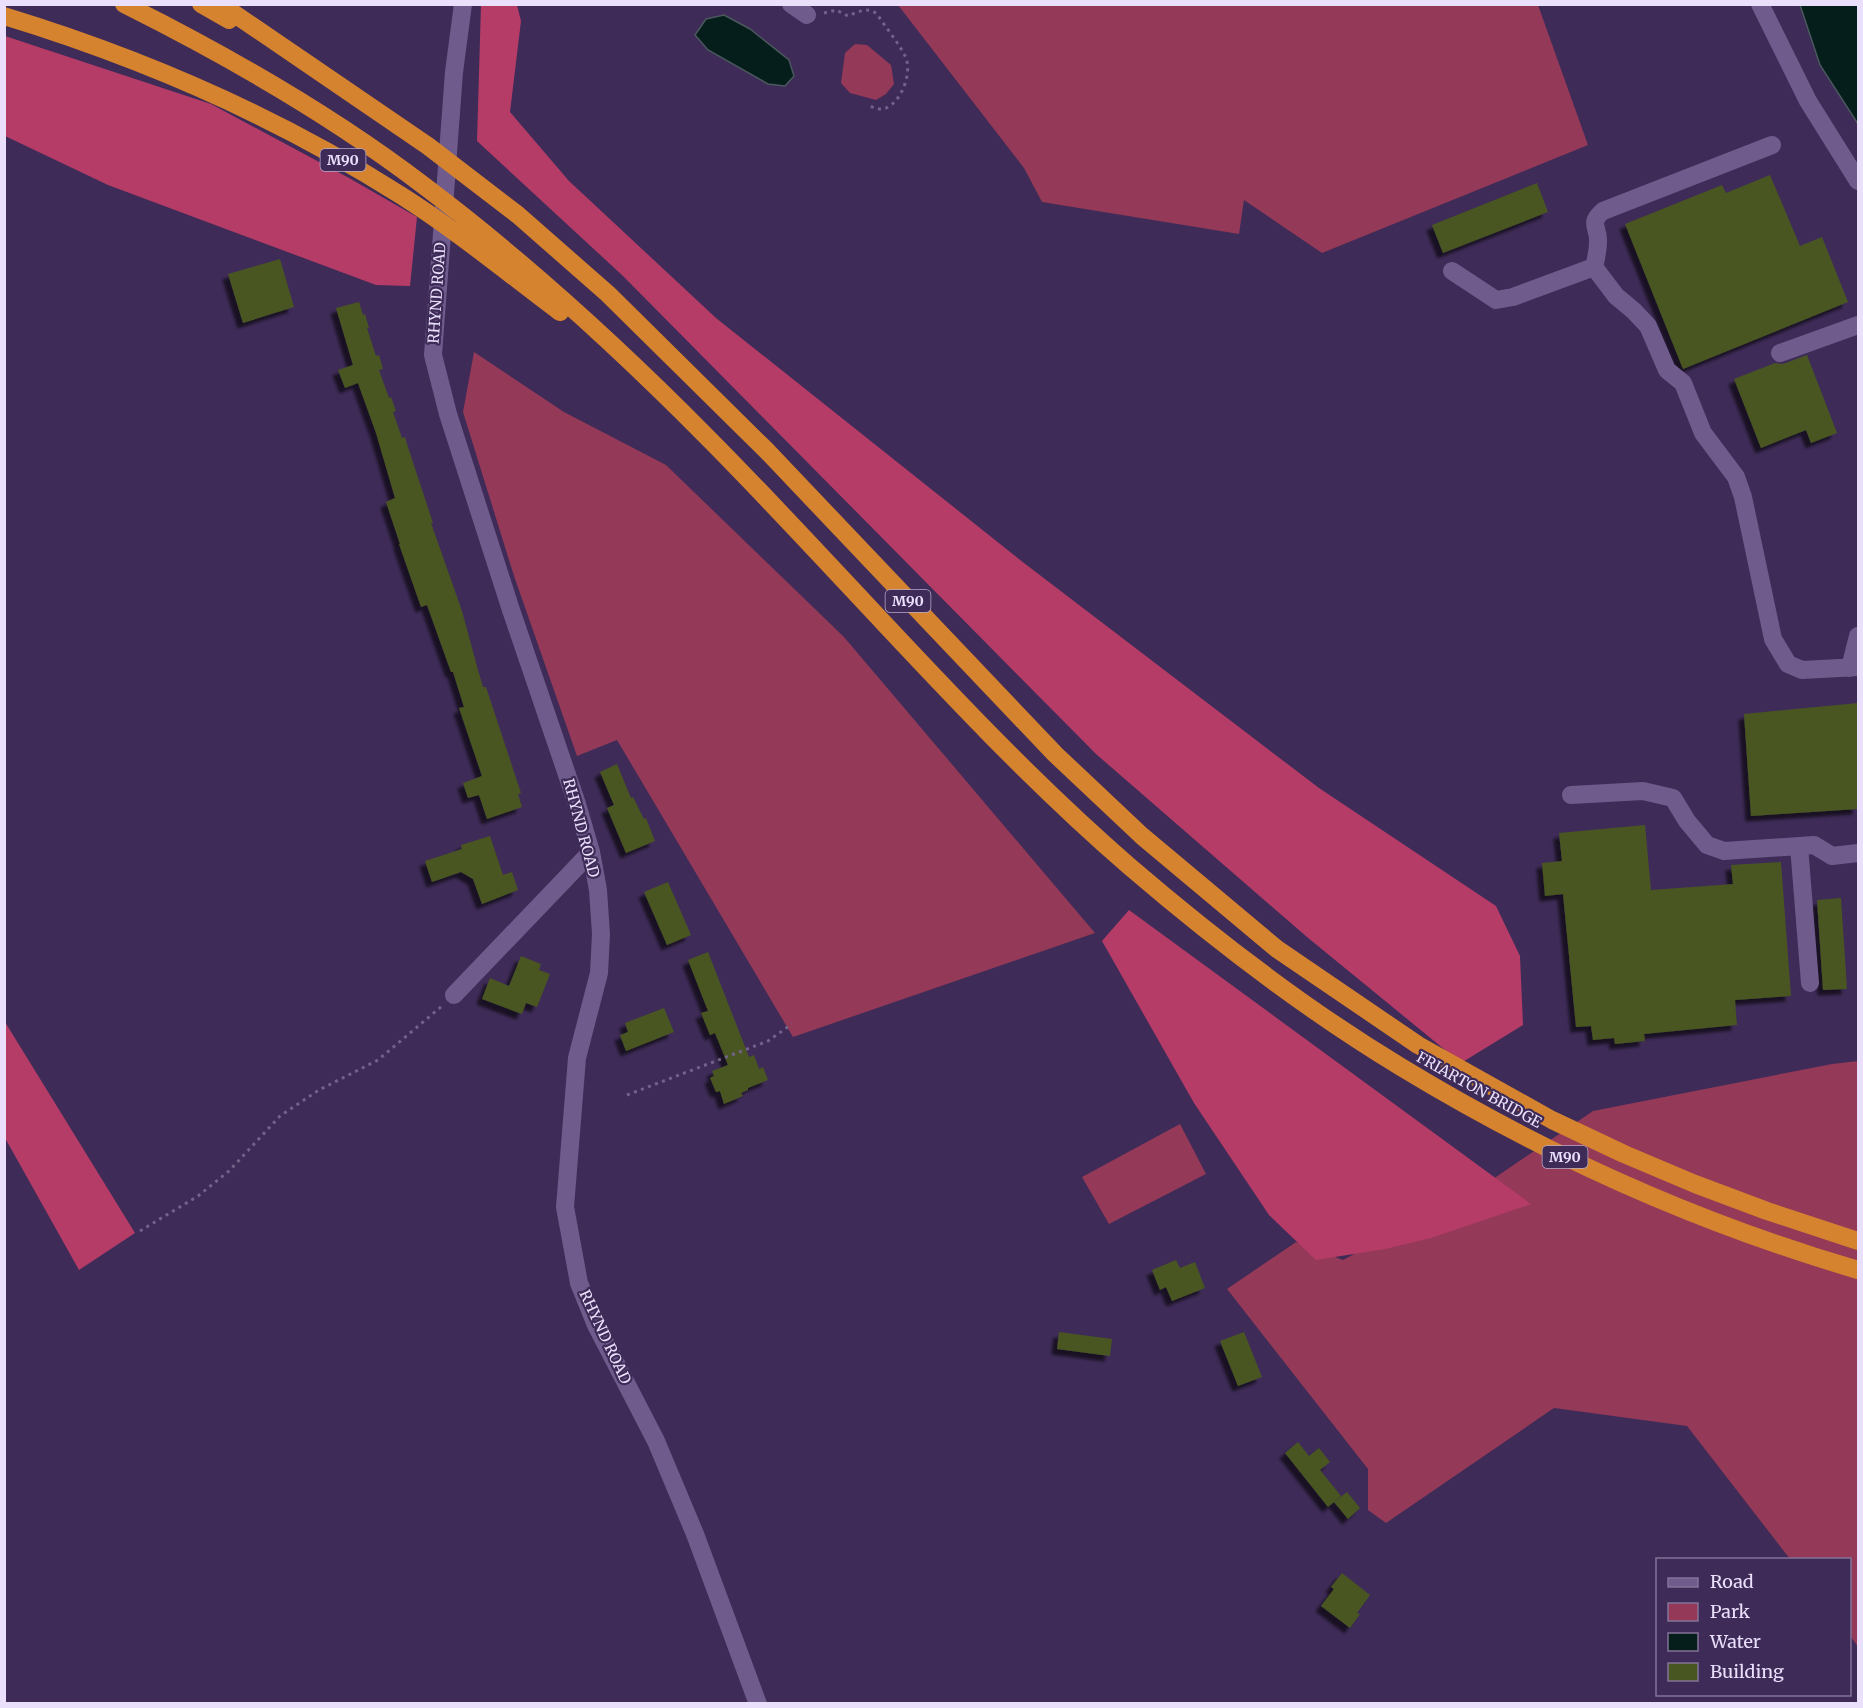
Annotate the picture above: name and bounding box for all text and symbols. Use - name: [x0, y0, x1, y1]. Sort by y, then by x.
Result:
- road number: M90: [320, 149, 366, 171]
- street label: RHYND ROAD: [423, 242, 450, 344]
- road number: M90: [886, 590, 930, 612]
- street label: RHYND ROAD: [559, 776, 604, 879]
- street label: FRIARTON BRIDGE: [1413, 1047, 1546, 1132]
- road number: M90: [1542, 1146, 1588, 1168]
- street label: RHYND ROAD: [575, 1287, 636, 1387]
- legend: [1656, 1558, 1851, 1696]
- text: Road: [1710, 1570, 1754, 1593]
- text: Park: [1710, 1600, 1751, 1623]
- text: Water: [1709, 1630, 1761, 1653]
- text: Building: [1710, 1660, 1784, 1683]

